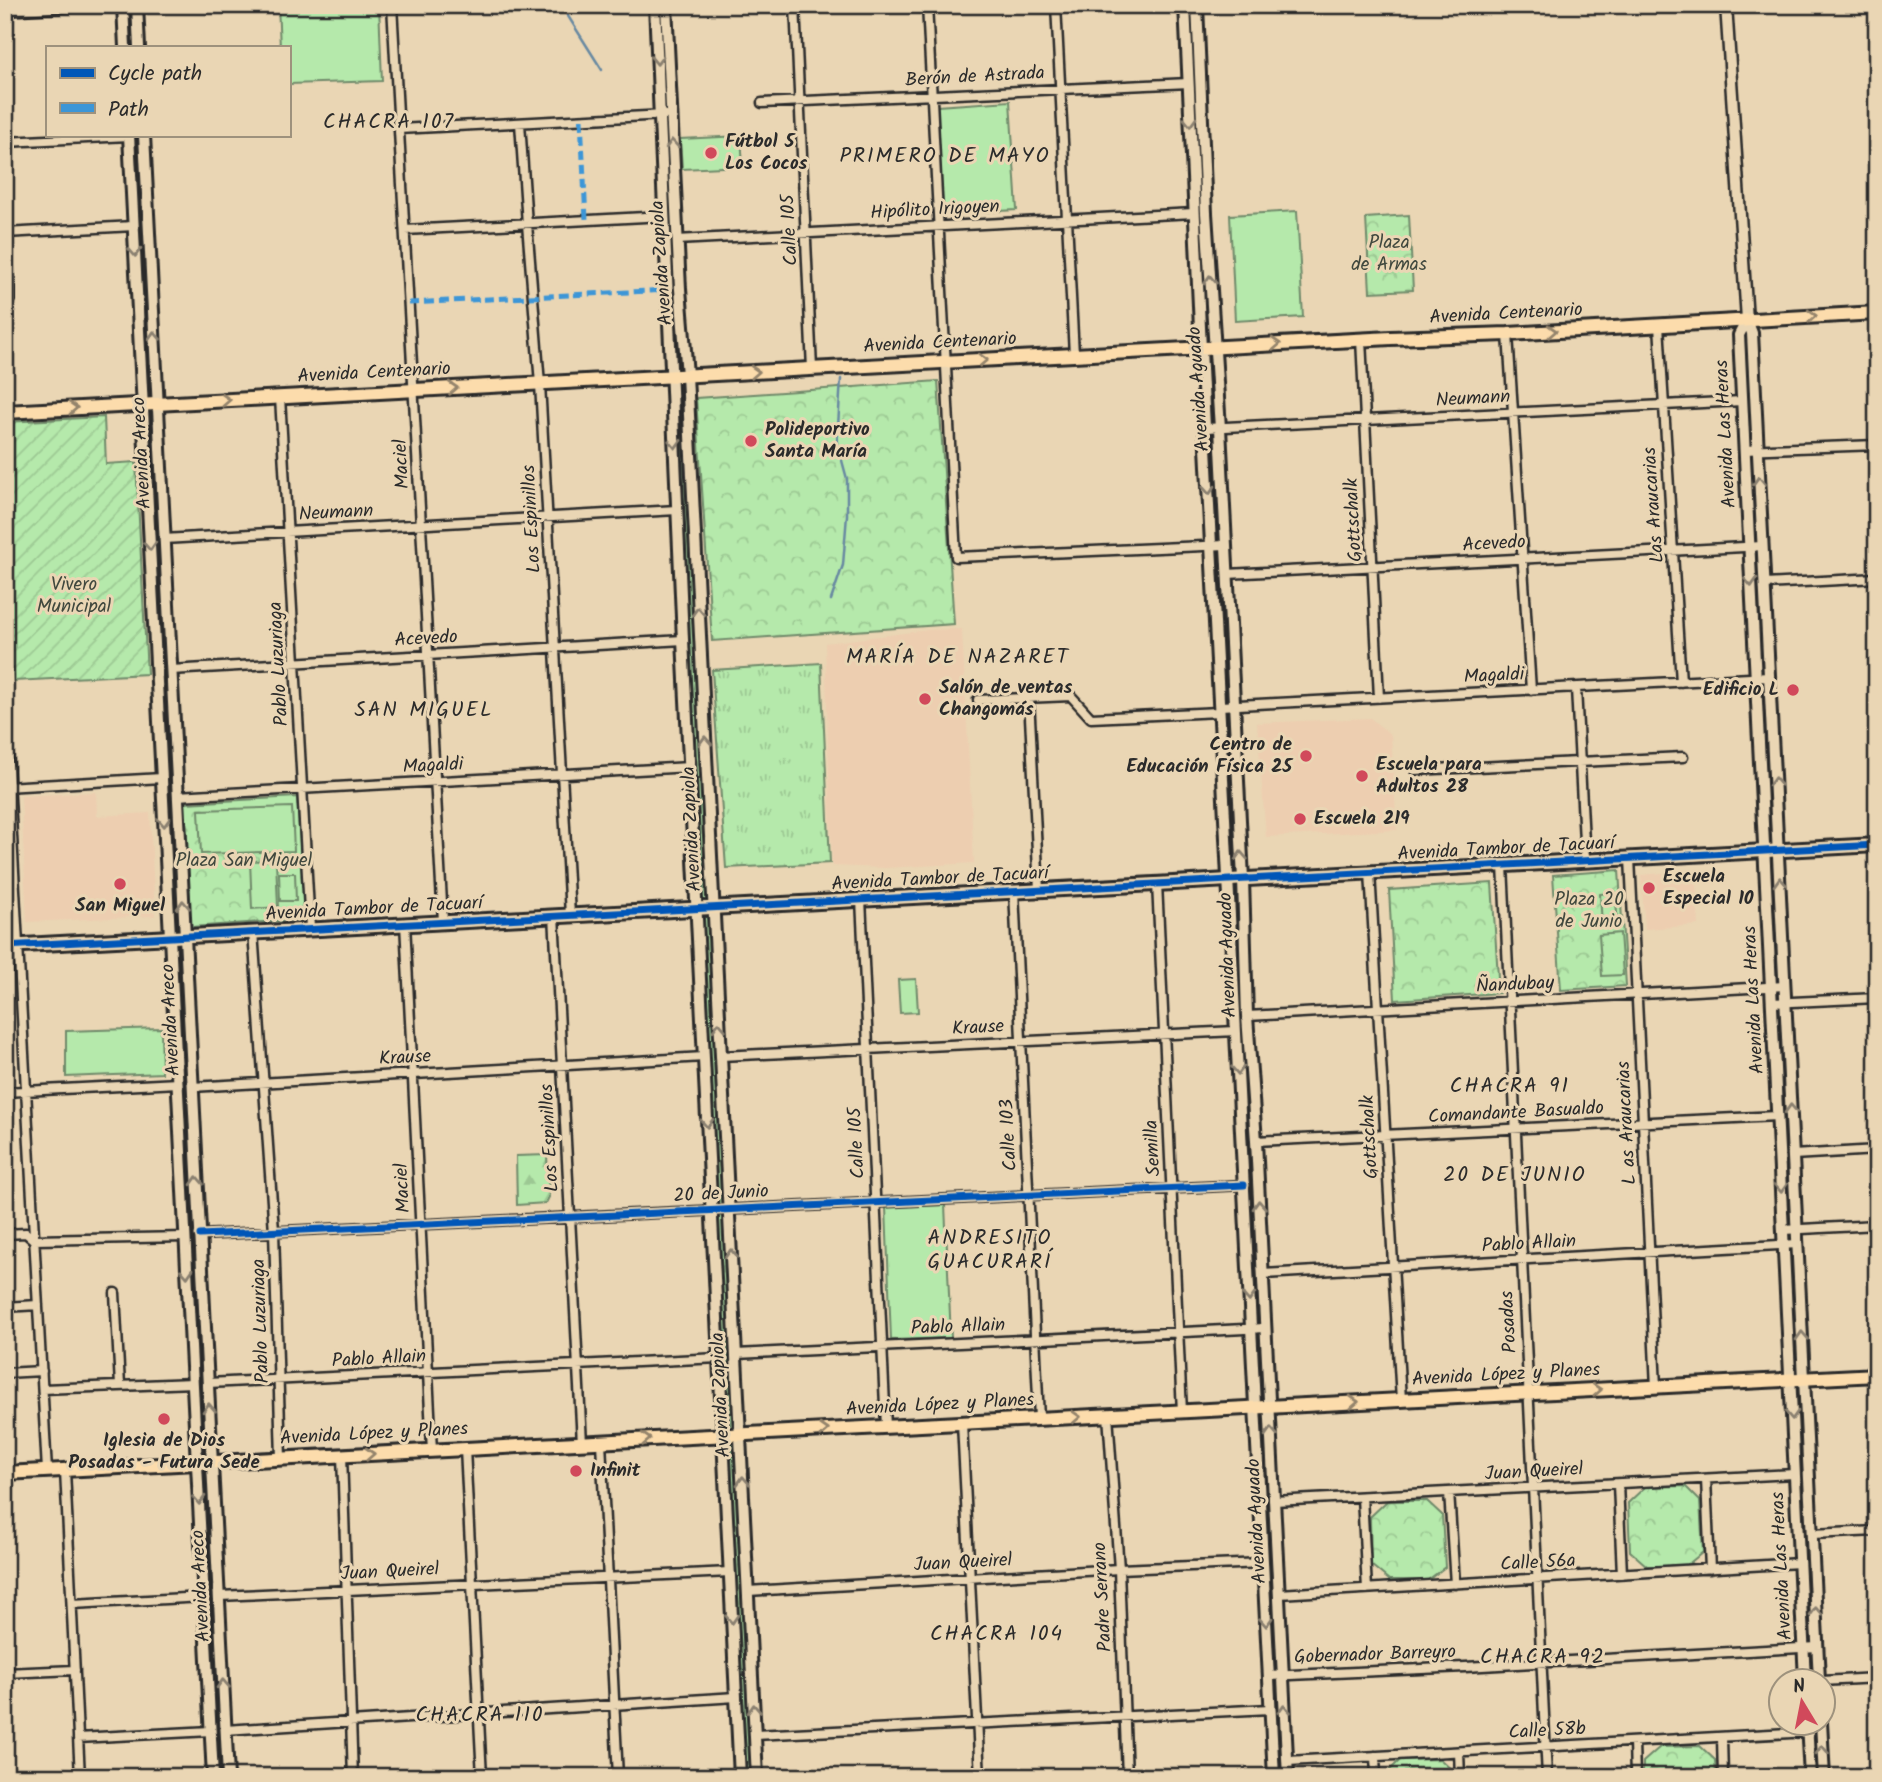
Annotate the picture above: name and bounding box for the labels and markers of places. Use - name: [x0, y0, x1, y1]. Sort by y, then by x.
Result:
- place label: Fútbol 5 Los Cocos: [725, 127, 808, 179]
- marker: Fútbol 5 Los Cocos: [703, 145, 719, 161]
- place label: Polideportivo Santa María: [765, 415, 870, 467]
- marker: Polideportivo Santa María: [743, 433, 759, 449]
- place label: Salón de ventas Changomás: [939, 673, 1073, 725]
- place label: Edificio L: [1703, 675, 1779, 705]
- marker: Edificio L: [1785, 682, 1801, 698]
- marker: Salón de ventas Changomás: [917, 691, 933, 707]
- place label: Centro de Educación Física 25: [1126, 730, 1293, 782]
- marker: Centro de Educación Física 25: [1298, 748, 1314, 764]
- place label: Escuela para Adultos 28: [1376, 750, 1482, 802]
- marker: Escuela para Adultos 28: [1354, 768, 1370, 784]
- place label: Escuela 219: [1314, 804, 1410, 834]
- marker: Escuela 219: [1292, 811, 1308, 827]
- place label: Escuela Especial 10: [1663, 862, 1754, 914]
- marker: San Miguel: [112, 876, 128, 892]
- marker: Escuela Especial 10: [1641, 880, 1657, 896]
- place label: San Miguel: [75, 891, 166, 921]
- marker: Iglesia de Dios Posadas - Futura Sede: [156, 1411, 172, 1427]
- place label: Iglesia de Dios Posadas - Futura Sede: [68, 1426, 260, 1478]
- place label: Infinit: [590, 1456, 641, 1486]
- marker: Infinit: [568, 1463, 584, 1479]

